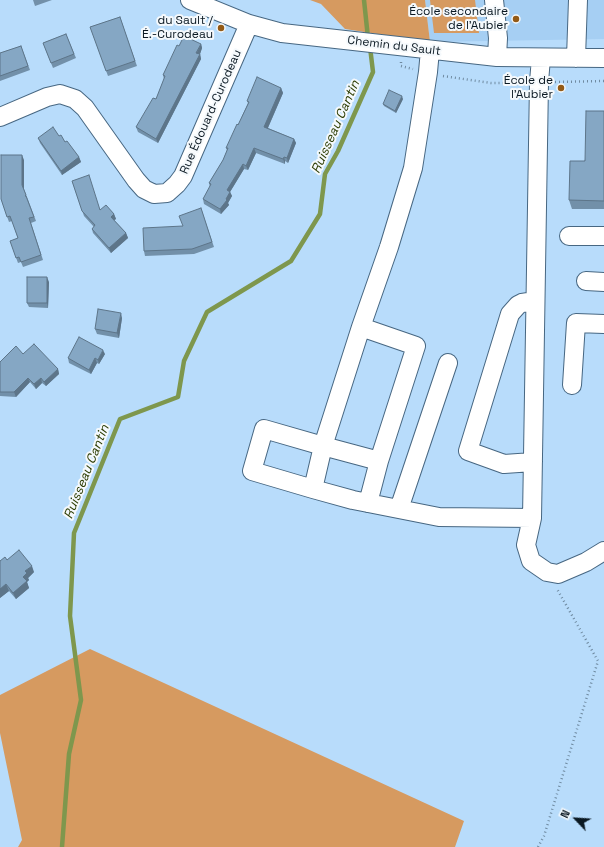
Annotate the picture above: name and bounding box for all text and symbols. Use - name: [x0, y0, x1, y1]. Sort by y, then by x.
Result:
- place label: École secondaire de l'Aubier: [409, 5, 508, 33]
- place label: du Sault / É.-Curodeau: [142, 14, 213, 42]
- marker: École secondaire de l'Aubier: [511, 14, 521, 24]
- marker: du Sault / É.-Curodeau: [216, 23, 226, 33]
- street label: Chemin du Sault: [347, 33, 441, 59]
- street label: Rue Édouard-Curodeau: [177, 48, 245, 176]
- place label: École de l'Aubier: [504, 74, 553, 102]
- water label: Ruisseau Cantin: [309, 78, 363, 176]
- marker: École de l'Aubier: [556, 83, 566, 93]
- water label: Ruisseau Cantin: [61, 423, 113, 521]
- north arrow: [556, 799, 596, 839]
- text: N: [557, 808, 573, 820]

